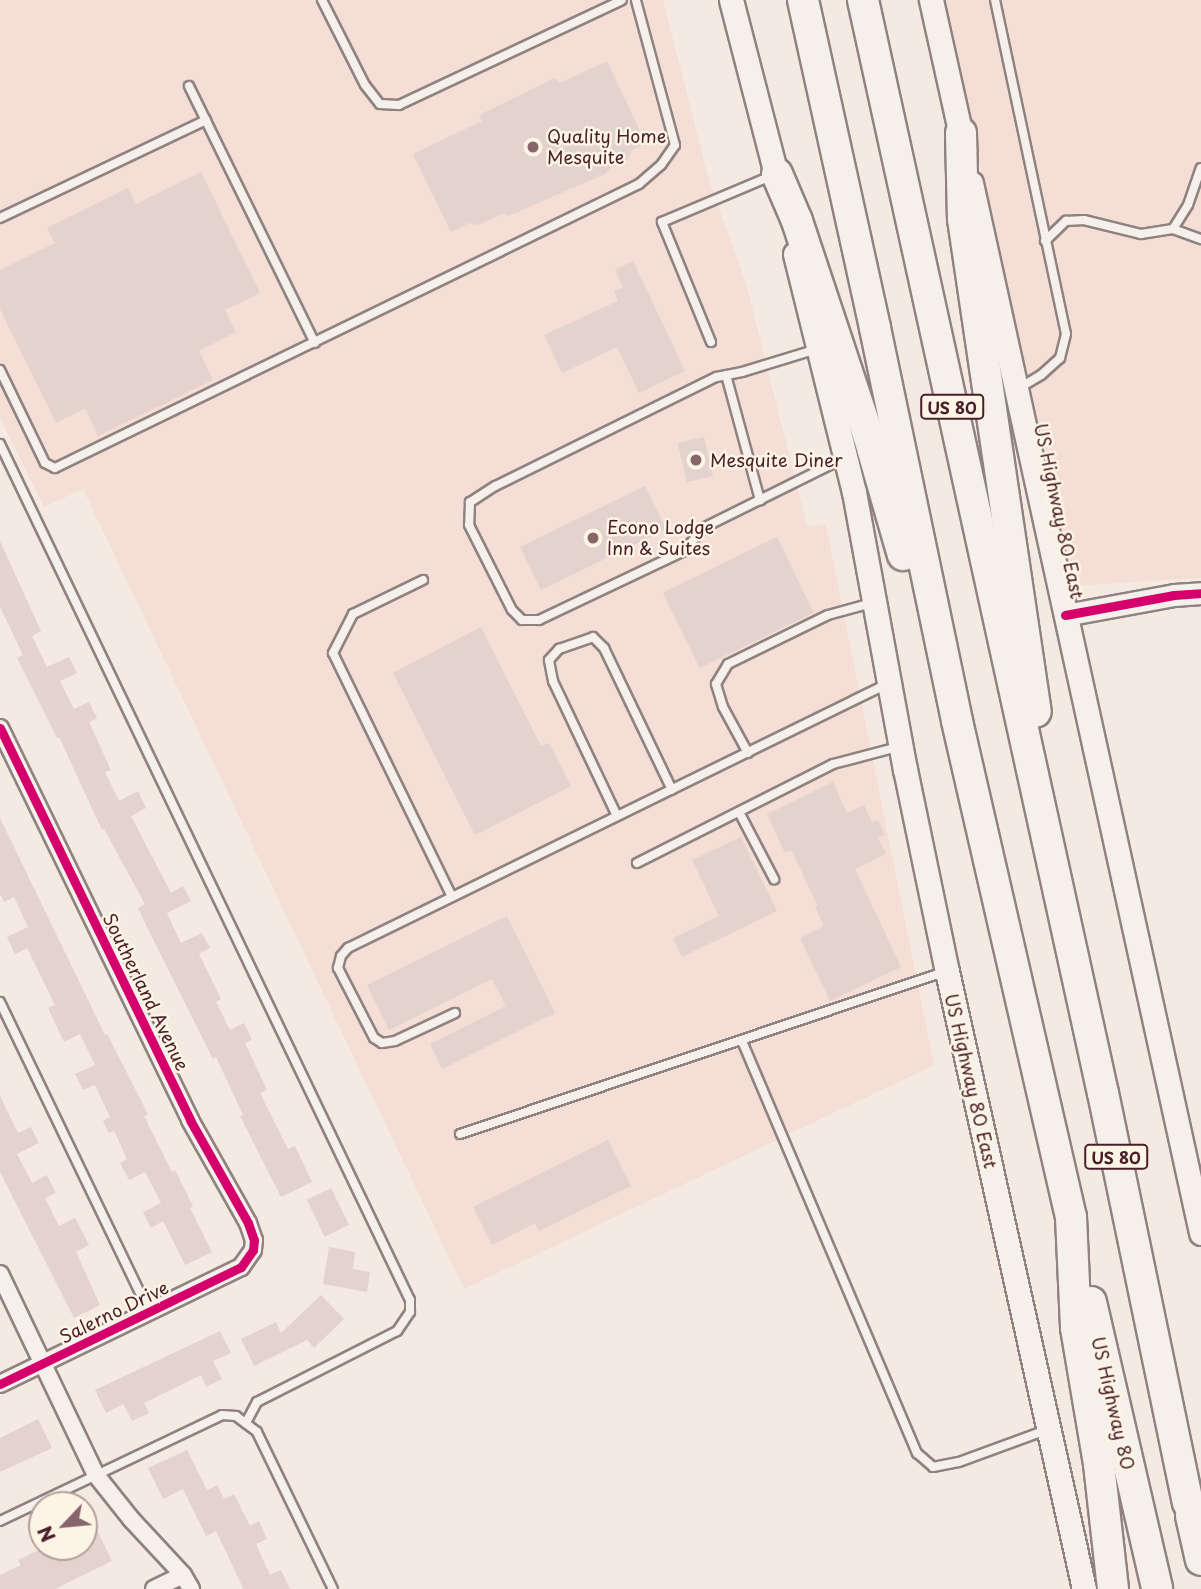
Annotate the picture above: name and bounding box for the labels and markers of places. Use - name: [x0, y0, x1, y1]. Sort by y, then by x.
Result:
- place label: Quality Home Mesquite: [547, 126, 667, 168]
- marker: Quality Home Mesquite: [525, 139, 541, 155]
- place label: Mesquite Diner: [710, 449, 842, 471]
- marker: Mesquite Diner: [688, 452, 704, 468]
- place label: Econo Lodge Inn & Suites: [607, 517, 713, 560]
- marker: Econo Lodge Inn & Suites: [585, 530, 601, 546]

